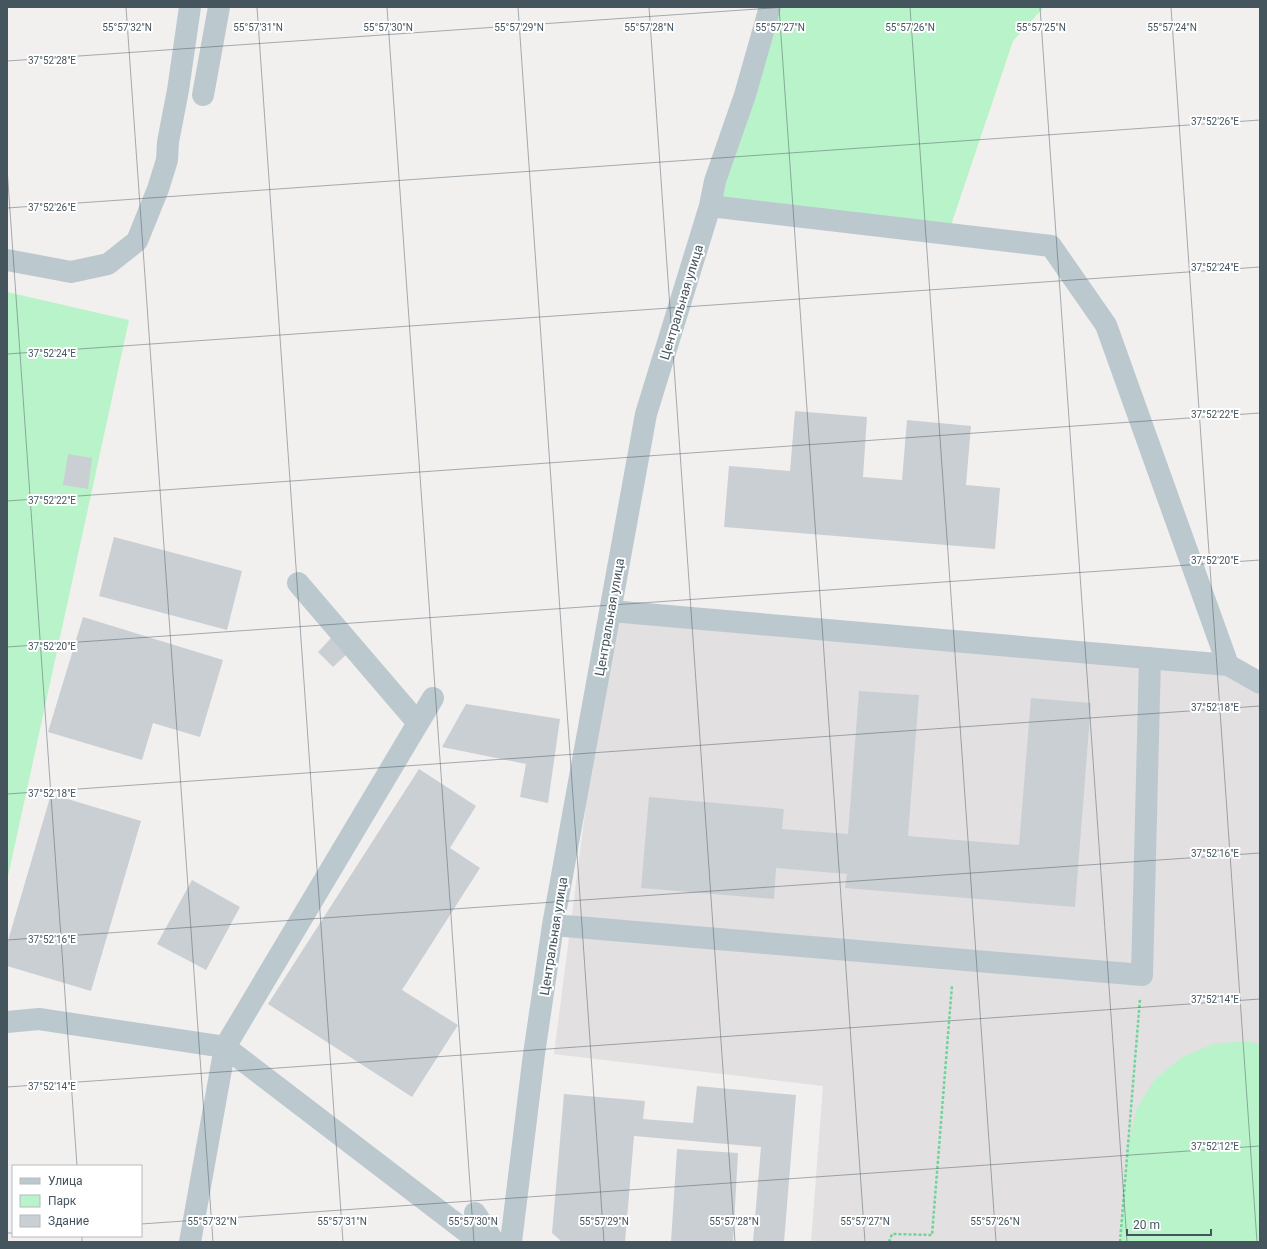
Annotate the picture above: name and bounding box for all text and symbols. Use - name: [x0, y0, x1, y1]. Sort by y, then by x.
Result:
- text: 55°57'32"N: [102, 22, 152, 33]
- text: 55°57'31"N: [233, 22, 283, 33]
- text: 55°57'30"N: [363, 22, 413, 33]
- text: 55°57'29"N: [494, 22, 544, 33]
- text: 55°57'28"N: [624, 22, 674, 33]
- text: 55°57'27"N: [755, 22, 805, 33]
- text: 55°57'26"N: [885, 22, 935, 33]
- text: 55°57'25"N: [1016, 22, 1066, 33]
- text: 55°57'24"N: [1147, 22, 1197, 33]
- text: 37°52'28"E: [28, 55, 76, 66]
- text: 37°52'26"E: [1191, 116, 1239, 127]
- text: 37°52'26"E: [28, 202, 76, 213]
- street label: Центральная улица: [657, 243, 706, 362]
- text: 37°52'24"E: [1191, 262, 1239, 273]
- text: 37°52'24"E: [28, 348, 76, 359]
- text: 37°52'22"E: [1191, 409, 1239, 420]
- text: 37°52'22"E: [28, 495, 76, 506]
- text: 37°52'20"E: [1191, 555, 1239, 566]
- street label: Центральная улица: [592, 557, 627, 677]
- text: 37°52'20"E: [28, 641, 76, 652]
- text: 37°52'18"E: [1191, 702, 1239, 713]
- text: 37°52'18"E: [28, 788, 76, 799]
- text: 37°52'16"E: [1191, 848, 1239, 859]
- street label: Центральная улица: [537, 876, 570, 996]
- text: 37°52'16"E: [28, 934, 76, 945]
- text: 37°52'14"E: [1191, 994, 1239, 1005]
- text: 37°52'14"E: [28, 1081, 76, 1092]
- text: 37°52'12"E: [1191, 1141, 1239, 1152]
- legend: [12, 1165, 142, 1237]
- text: Улица: [48, 1174, 83, 1188]
- text: Парк: [48, 1194, 77, 1208]
- scale bar: [1127, 1211, 1211, 1237]
- text: Здание: [48, 1214, 89, 1228]
- text: 55°57'32"N: [187, 1216, 237, 1227]
- text: 55°57'31"N: [317, 1216, 367, 1227]
- text: 55°57'30"N: [448, 1216, 498, 1227]
- text: 55°57'29"N: [579, 1216, 629, 1227]
- text: 55°57'28"N: [709, 1216, 759, 1227]
- text: 55°57'27"N: [840, 1216, 890, 1227]
- text: 55°57'26"N: [970, 1216, 1020, 1227]
- text: 20 m: [1133, 1218, 1160, 1232]

